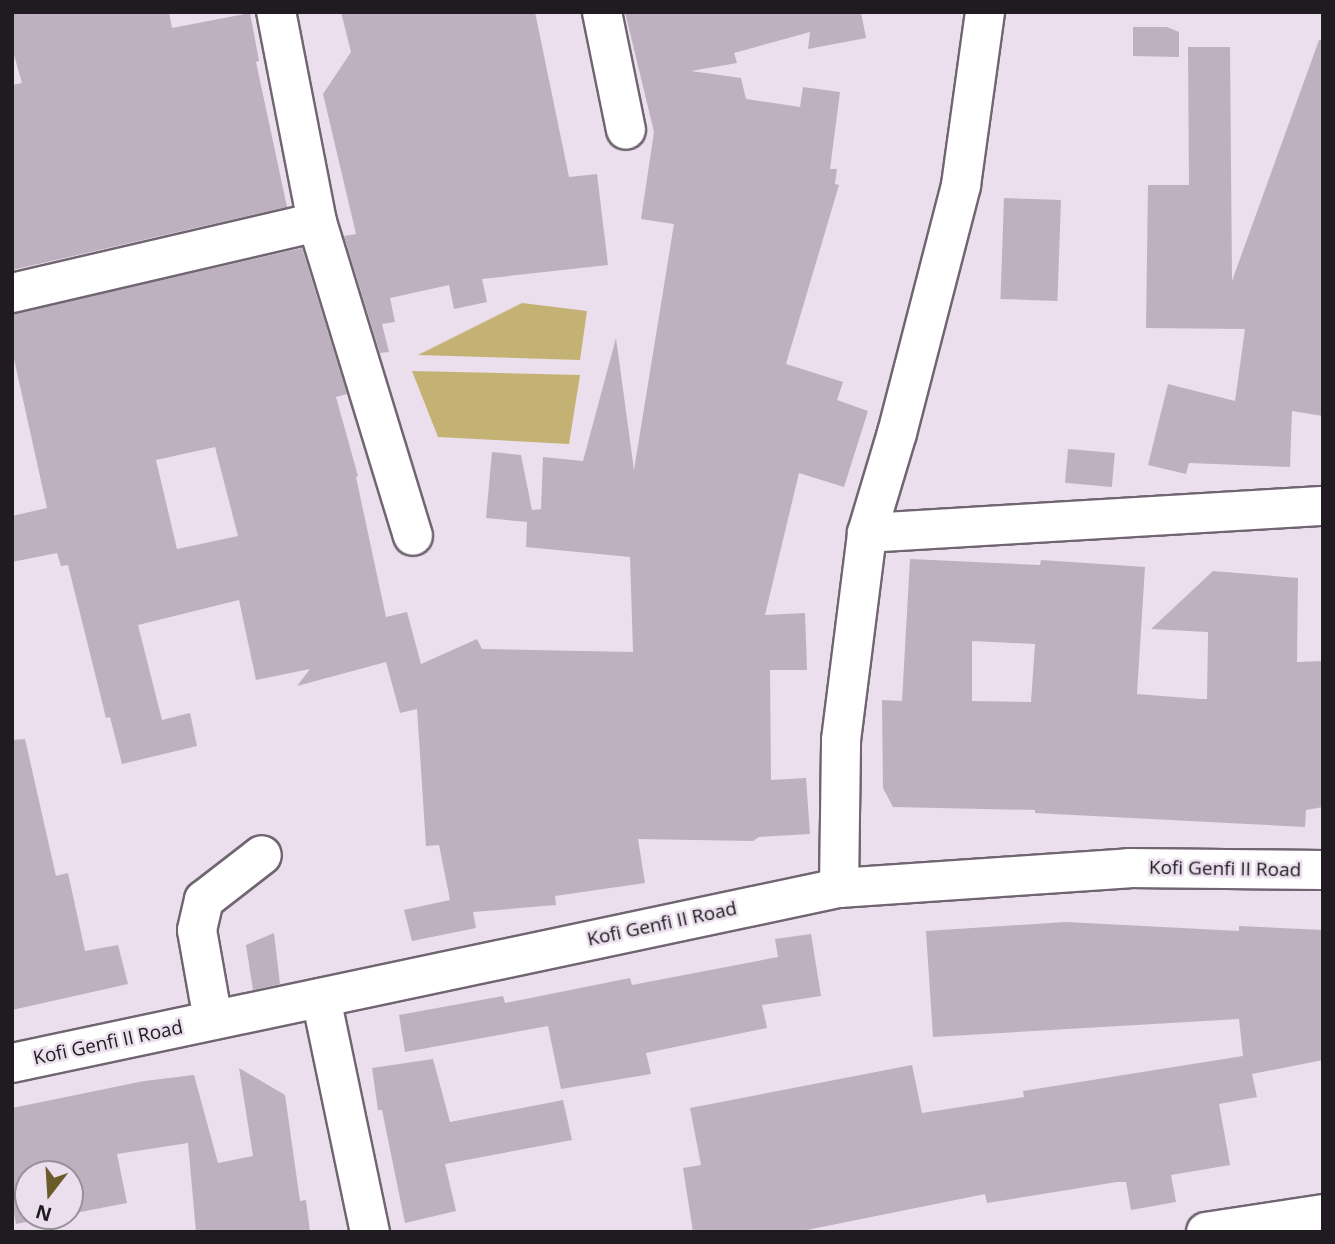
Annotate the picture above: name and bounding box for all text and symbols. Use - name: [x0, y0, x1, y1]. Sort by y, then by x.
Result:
- street label: Kofi Genfi II Road: [1149, 856, 1301, 882]
- street label: Kofi Genfi II Road: [585, 897, 739, 951]
- street label: Kofi Genfi II Road: [31, 1016, 185, 1070]
- north arrow: [14, 1160, 84, 1230]
- text: N: [32, 1198, 55, 1228]

